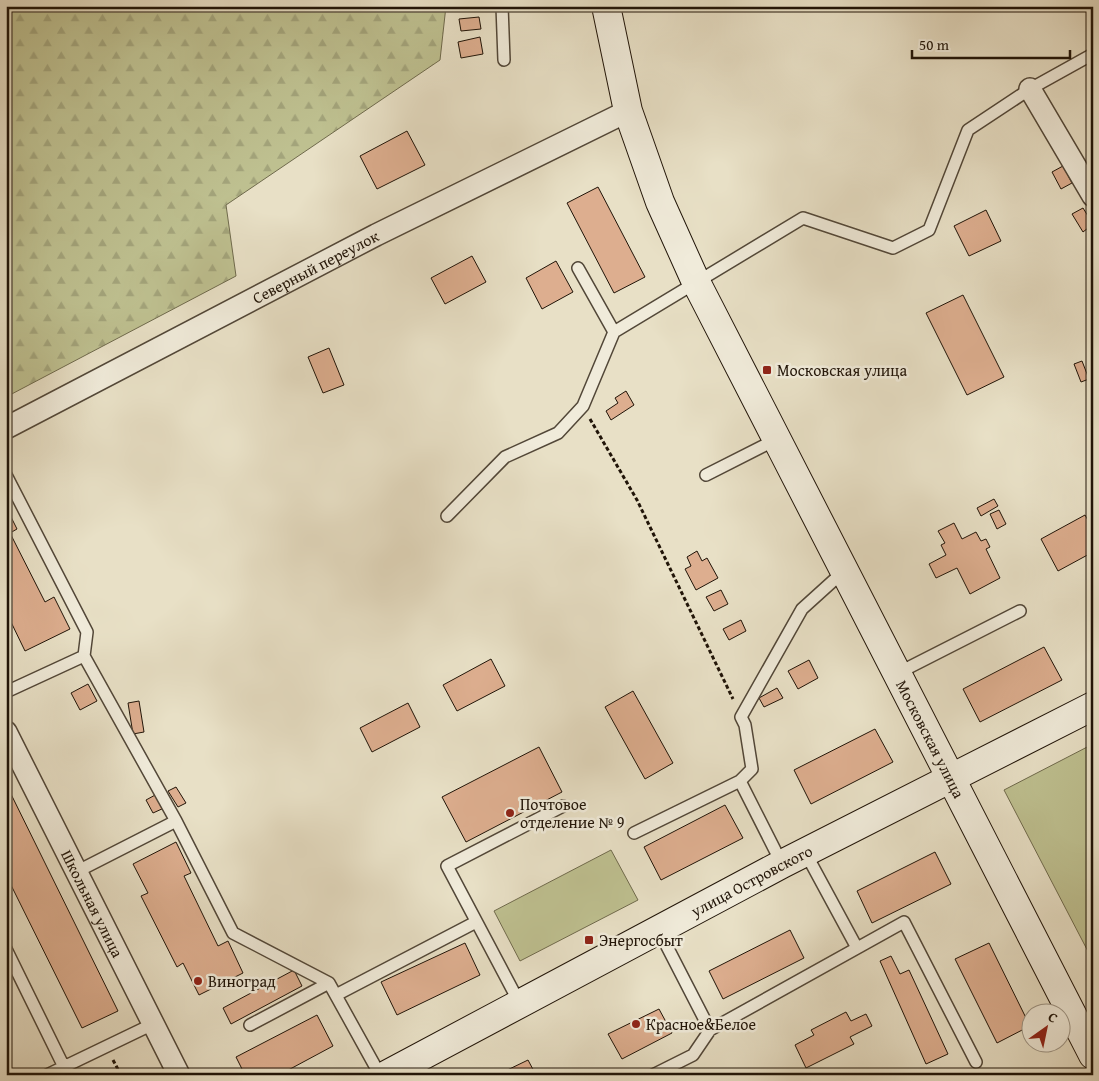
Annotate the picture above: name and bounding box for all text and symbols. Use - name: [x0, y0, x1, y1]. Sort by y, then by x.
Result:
- scale bar: [912, 28, 1069, 60]
- text: 50 m: [919, 34, 950, 55]
- street label: Северный переулок: [248, 223, 384, 310]
- place label: Московская улица: [777, 358, 907, 382]
- marker: Московская улица: [761, 364, 773, 376]
- street label: Московская улица: [890, 675, 971, 803]
- place label: Почтовое отделение № 9: [520, 792, 625, 834]
- marker: Почтовое отделение № 9: [504, 807, 516, 819]
- street label: улица Островского: [685, 839, 816, 923]
- street label: Школьная улица: [55, 845, 130, 962]
- place label: Энергосбыт: [599, 928, 683, 952]
- marker: Энергосбыт: [583, 934, 595, 946]
- place label: Виноград: [208, 969, 276, 993]
- marker: Виноград: [192, 975, 204, 987]
- north arrow: [1022, 1004, 1072, 1054]
- text: С: [1044, 1007, 1062, 1028]
- place label: Красное&Белое: [646, 1012, 756, 1036]
- marker: Красное&Белое: [630, 1018, 642, 1030]

